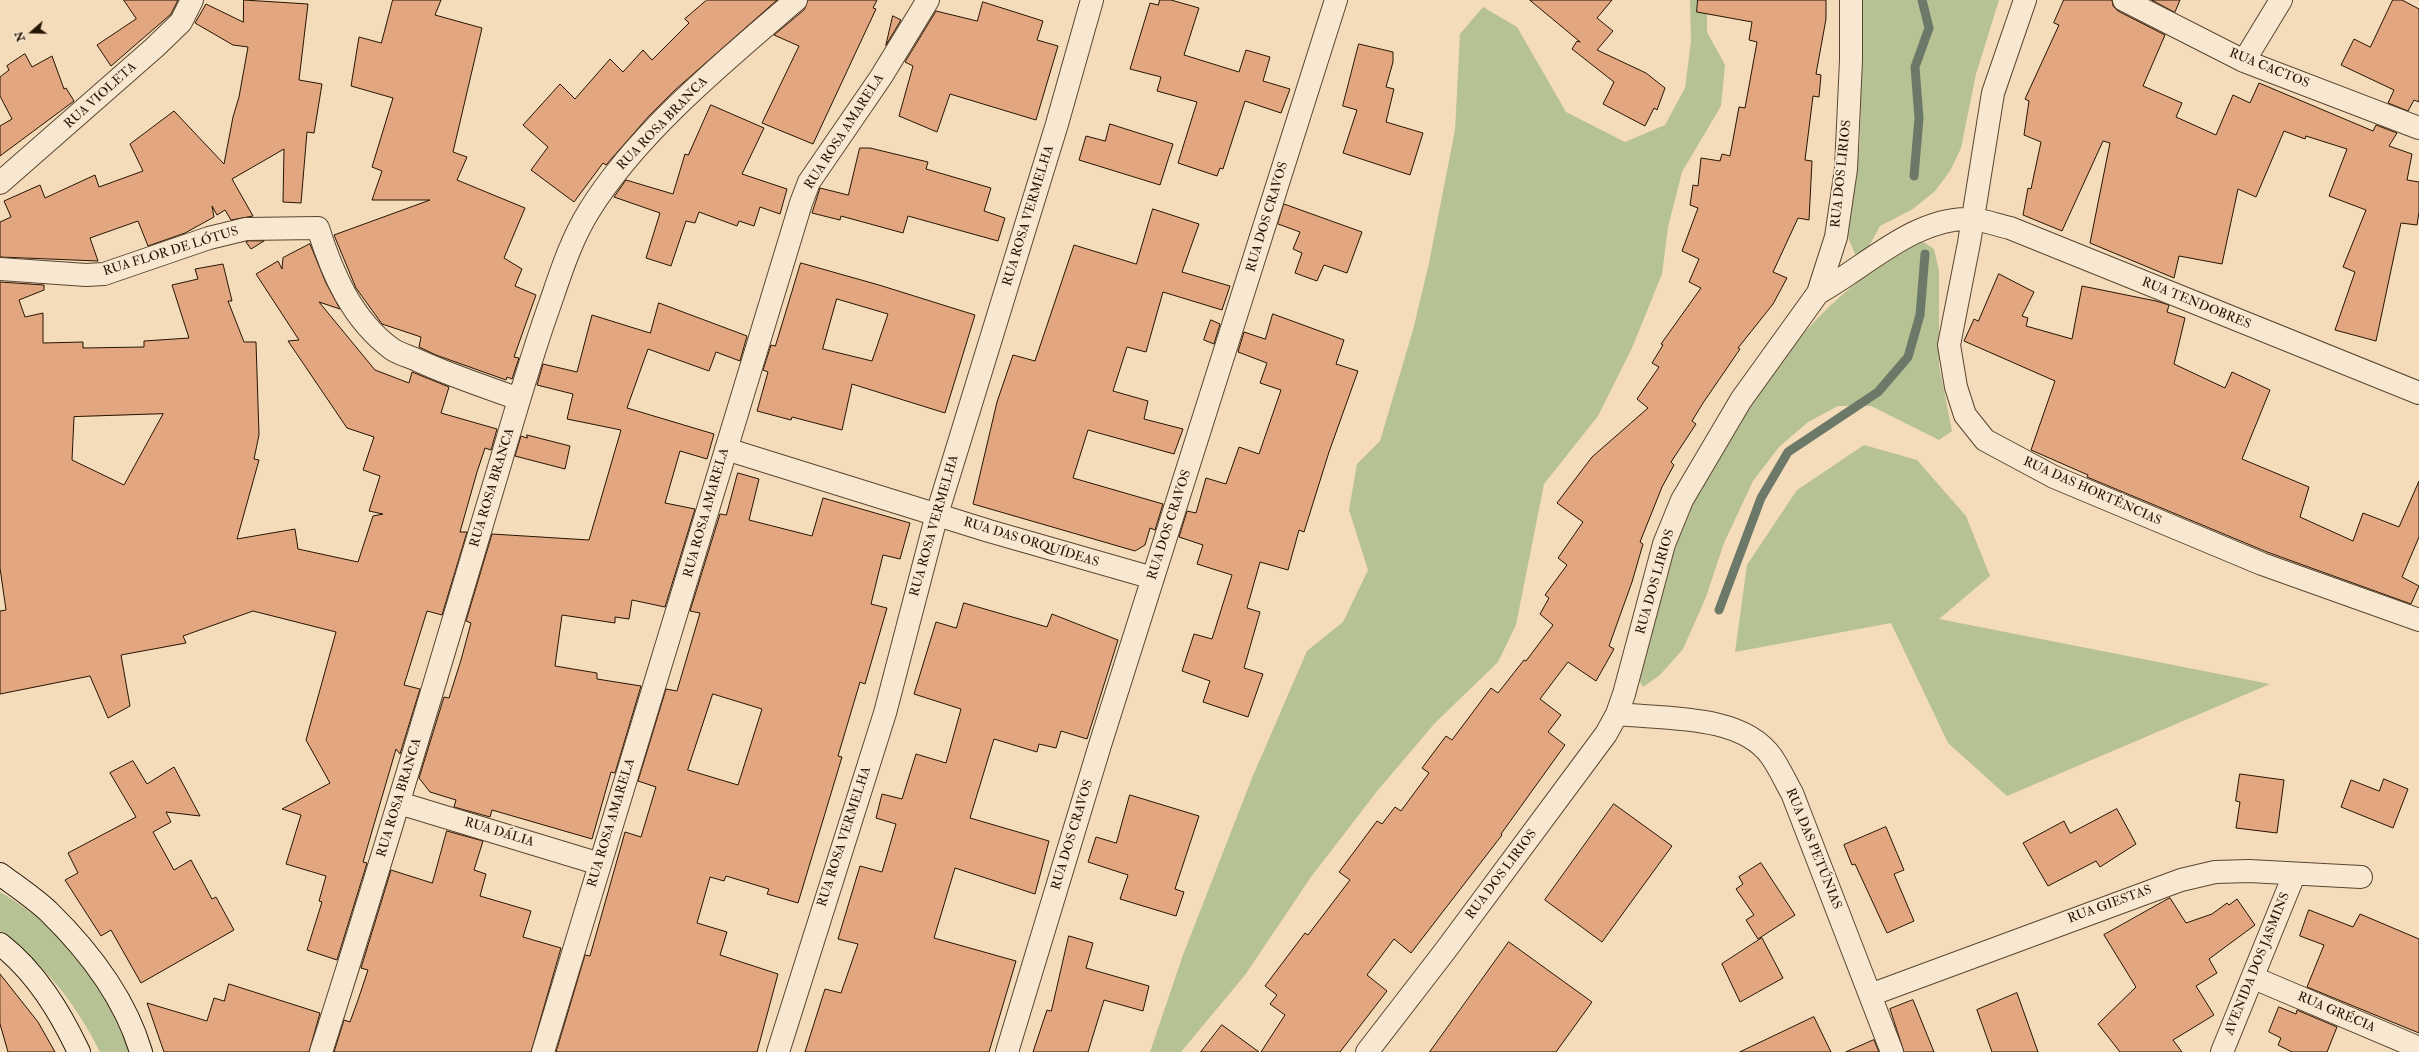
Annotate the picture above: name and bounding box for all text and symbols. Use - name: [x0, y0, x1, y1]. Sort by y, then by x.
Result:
- north arrow: [12, 12, 52, 52]
- text: N: [12, 29, 28, 43]
- street label: RUA CACTOS: [2227, 46, 2311, 92]
- street label: RUA VIOLETA: [62, 60, 140, 132]
- street label: RUA ROSA AMARELA: [802, 72, 888, 192]
- street label: RUA ROSA BRANCA: [614, 74, 712, 174]
- street label: RUA DOS LIRIOS: [1829, 119, 1855, 229]
- street label: RUA ROSA VERMELHA: [1000, 144, 1058, 288]
- street label: RUA DOS CRAVOS: [1244, 160, 1292, 274]
- street label: RUA FLOR DE LÓTUS: [101, 224, 241, 280]
- street label: RUA TENDOBRES: [2139, 275, 2253, 333]
- street label: RUA ROSA BRANCA: [467, 427, 519, 549]
- street label: RUA ROSA AMARELA: [681, 446, 733, 580]
- street label: RUA ROSA VERMELHA: [907, 453, 963, 599]
- street label: RUA DAS HORTÊNCIAS: [2020, 454, 2164, 530]
- street label: RUA DOS CRAVOS: [1145, 468, 1195, 582]
- street label: RUA DAS ORQUÍDEAS: [961, 515, 1101, 571]
- street label: RUA DOS LIRIOS: [1634, 528, 1678, 636]
- street label: RUA ROSA BRANCA: [374, 737, 426, 859]
- street label: RUA ROSA AMARELA: [585, 757, 639, 889]
- street label: RUA ROSA VERMELHA: [815, 765, 875, 909]
- street label: RUA DOS CRAVOS: [1049, 778, 1097, 892]
- street label: RUA DAS PETÚNIAS: [1782, 786, 1844, 912]
- street label: RUA DÁLIA: [462, 815, 536, 851]
- street label: RUA DOS LIRIOS: [1463, 827, 1541, 923]
- street label: RUA GIESTAS: [2066, 883, 2154, 927]
- street label: AVENIDA DOS JASMINS: [2222, 890, 2294, 1038]
- street label: RUA GRÉCIA: [2295, 990, 2377, 1036]

